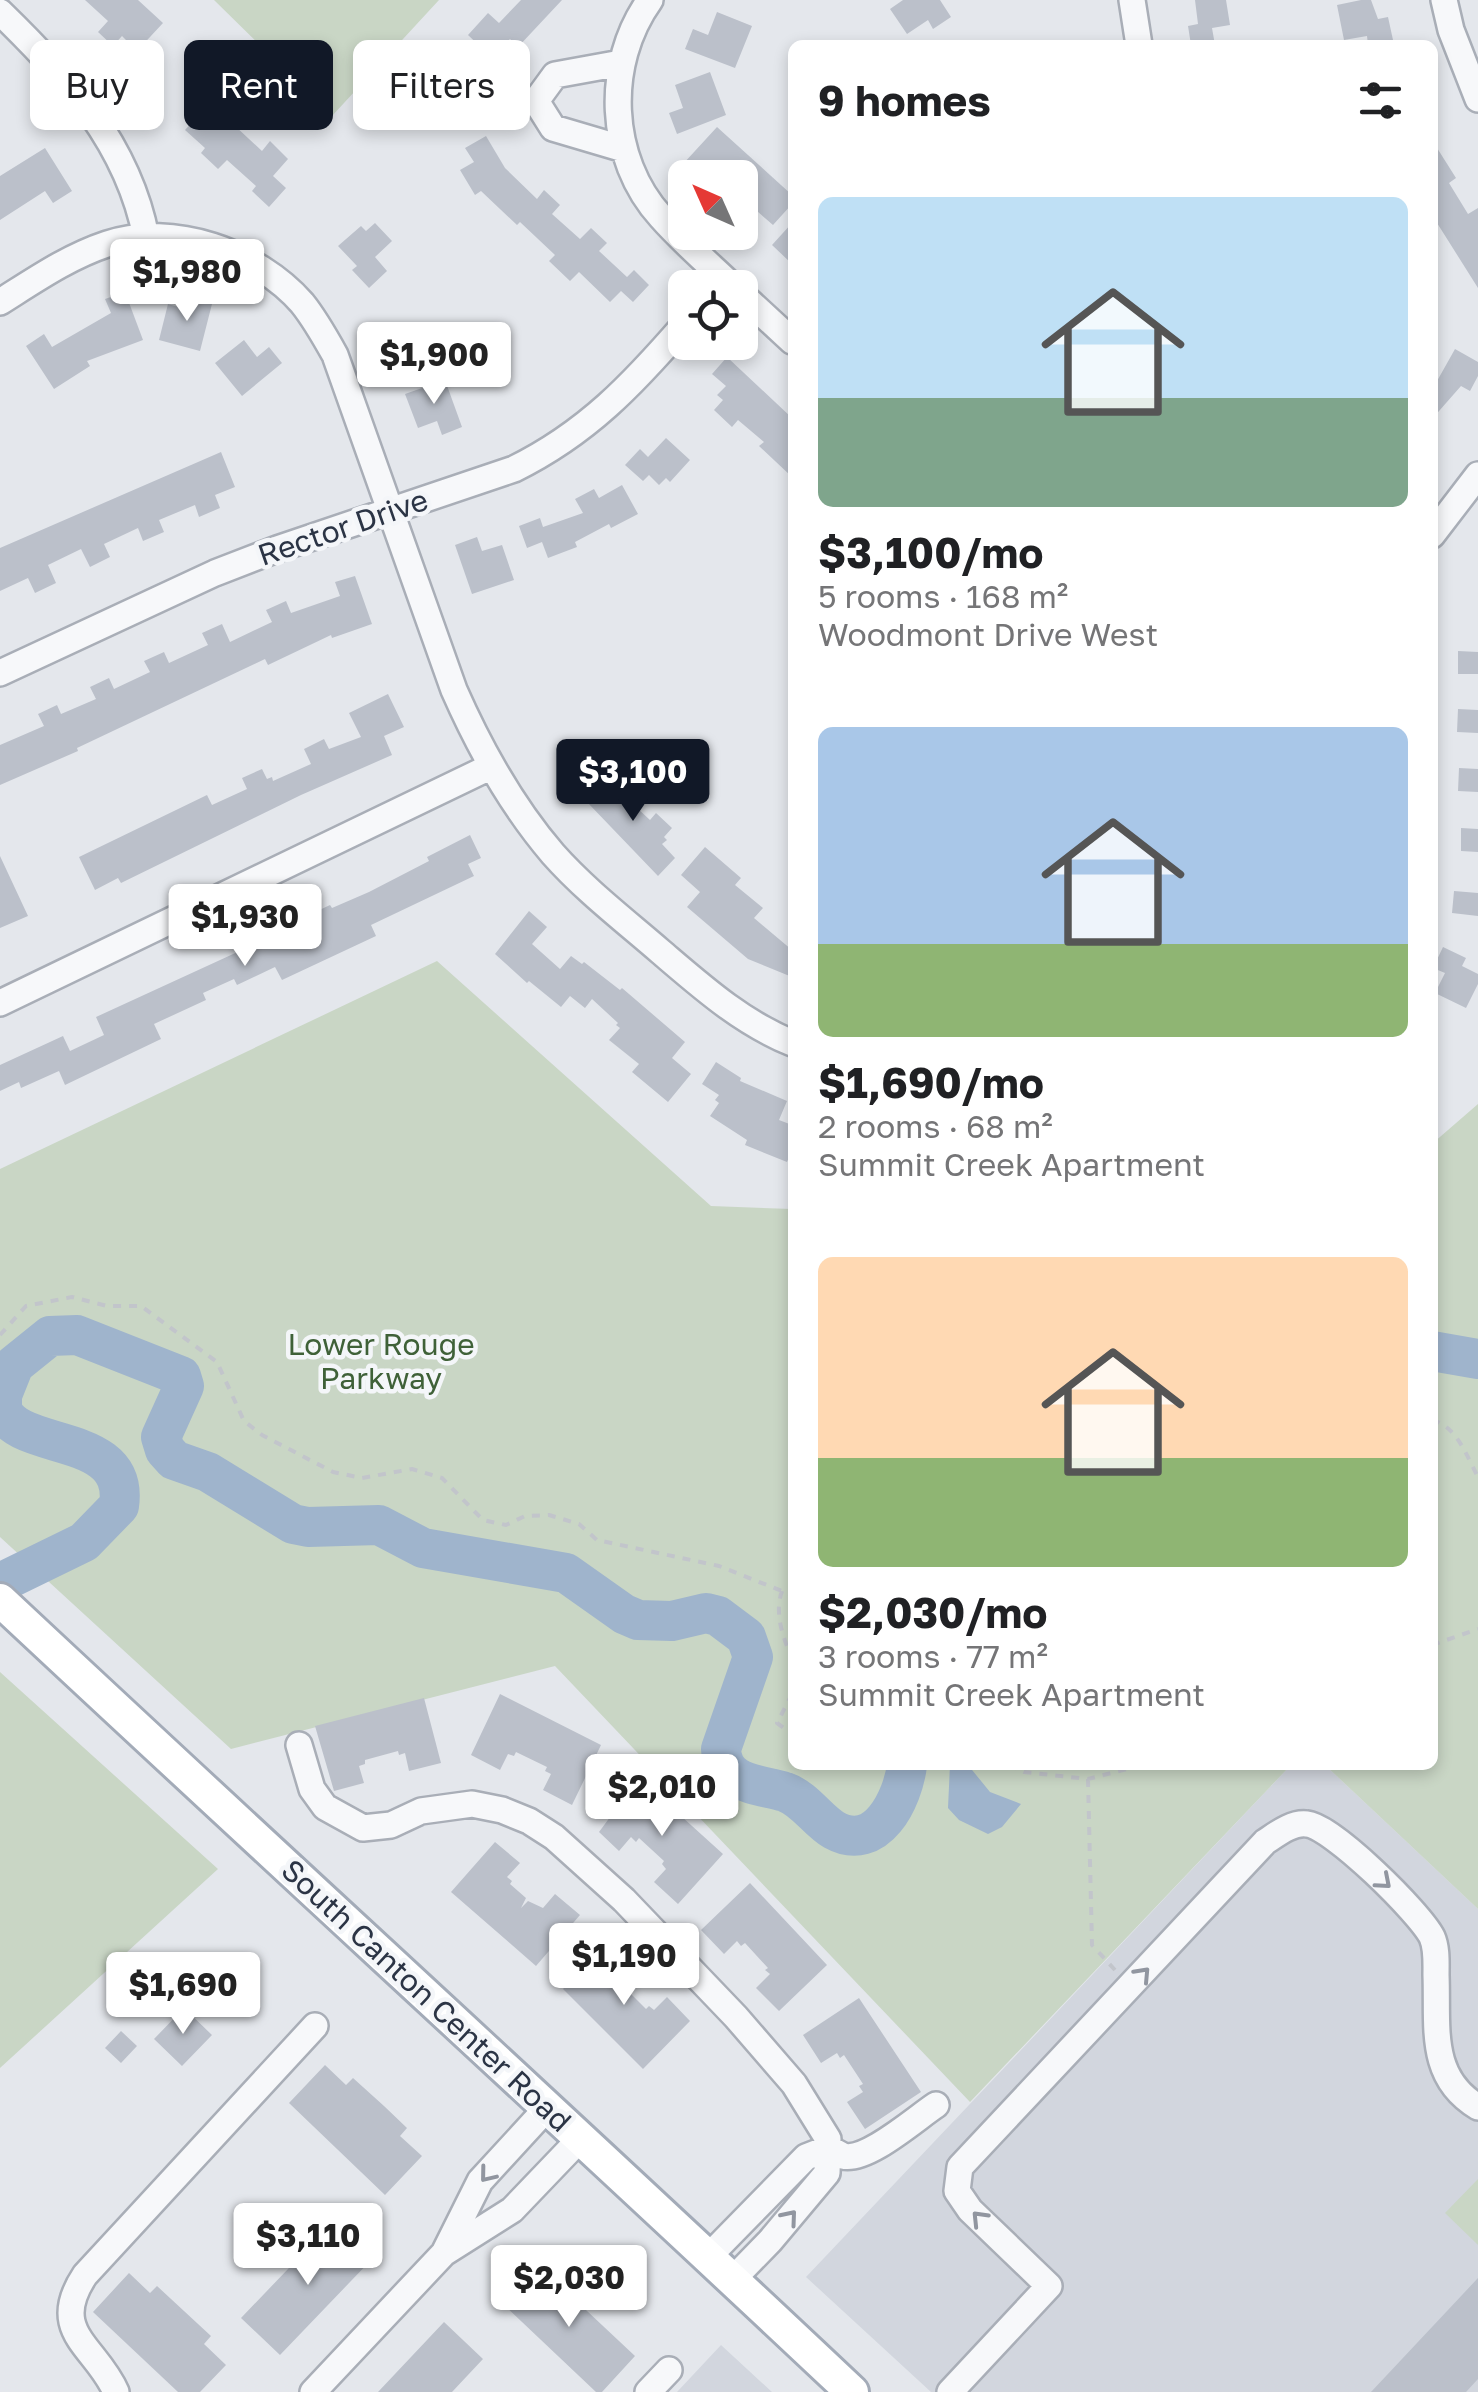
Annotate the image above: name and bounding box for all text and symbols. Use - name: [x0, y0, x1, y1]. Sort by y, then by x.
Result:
- chip: Buy: [30, 40, 164, 130]
- chip: Rent: [184, 40, 333, 130]
- chip: Filters: [353, 40, 530, 130]
- icon: filters: [1353, 73, 1408, 128]
- text: 9 homes: [818, 75, 991, 125]
- north arrow: [668, 160, 758, 250]
- map controls: [668, 160, 758, 360]
- pin: $1,980: [106, 239, 268, 324]
- text: $1,980: [132, 252, 242, 290]
- icon: home: [1023, 262, 1203, 442]
- button: locate: [668, 270, 758, 360]
- pin: $1,900: [353, 322, 515, 407]
- text: $1,900: [379, 335, 489, 373]
- street label: Rector Drive: [253, 481, 432, 573]
- text: $3,100/mo: [818, 527, 1044, 577]
- text: 5 rooms · 168 m²: [818, 577, 1068, 615]
- text: Woodmont Drive West: [818, 615, 1158, 653]
- pin: $3,100: [552, 739, 714, 824]
- text: $3,100: [578, 752, 688, 790]
- icon: home: [1023, 792, 1203, 972]
- pin: $1,930: [164, 884, 326, 969]
- text: $1,930: [191, 897, 299, 935]
- text: $1,690/mo: [818, 1057, 1044, 1107]
- text: 2 rooms · 68 m²: [818, 1107, 1053, 1145]
- text: Summit Creek Apartment: [818, 1145, 1205, 1183]
- icon: home: [1023, 1322, 1203, 1502]
- park label: Lower Rouge Parkway: [287, 1326, 475, 1396]
- text: $2,030/mo: [818, 1587, 1048, 1637]
- text: 3 rooms · 77 m²: [818, 1637, 1048, 1675]
- text: Summit Creek Apartment: [818, 1675, 1205, 1713]
- pin: $2,010: [581, 1754, 743, 1839]
- text: $2,010: [607, 1767, 717, 1805]
- street label: South Canton Center Road: [274, 1852, 579, 2139]
- one-way arrow: [1372, 1871, 1391, 1889]
- pin: $1,190: [543, 1923, 705, 2008]
- text: $1,190: [571, 1936, 677, 1974]
- pin: $1,690: [102, 1952, 264, 2037]
- text: $1,690: [128, 1965, 238, 2003]
- one-way arrow: [1131, 1968, 1149, 1986]
- one-way arrow: [481, 2163, 499, 2181]
- pin: $3,110: [227, 2203, 389, 2288]
- one-way arrow: [778, 2211, 796, 2229]
- one-way arrow: [973, 2211, 991, 2229]
- text: $3,110: [256, 2216, 360, 2254]
- pin: $2,030: [488, 2245, 650, 2330]
- text: $2,030: [513, 2258, 625, 2296]

